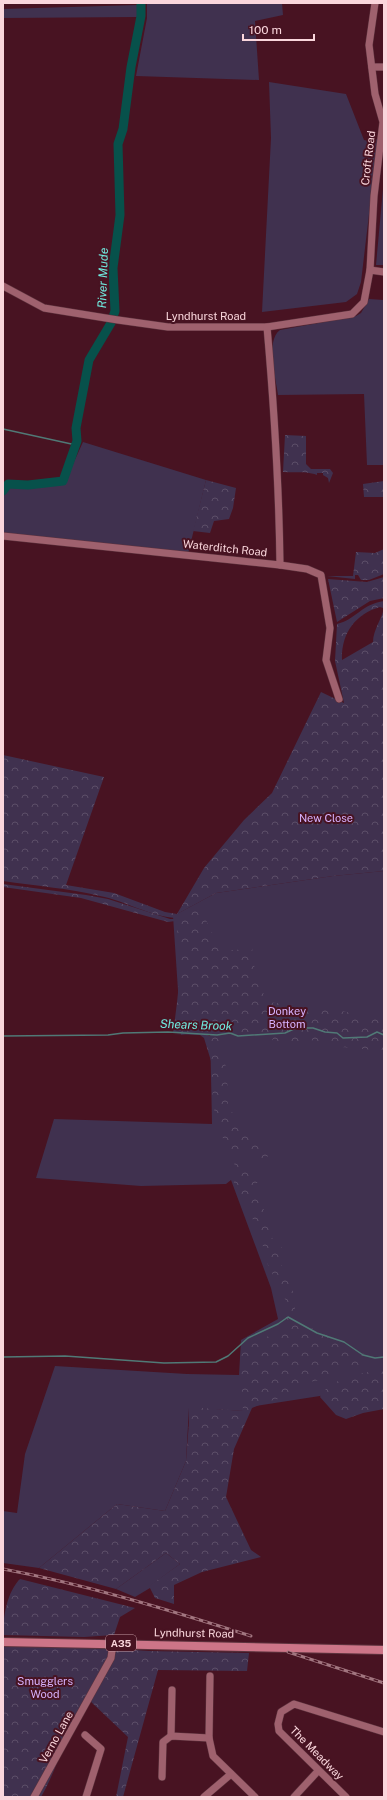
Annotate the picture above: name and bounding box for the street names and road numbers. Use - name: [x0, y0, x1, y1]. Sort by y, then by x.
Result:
- street label: Croft Road: [359, 130, 377, 186]
- street label: Lyndhurst Road: [166, 310, 246, 322]
- street label: Waterditch Road: [182, 538, 268, 558]
- street label: Lyndhurst Road: [154, 1626, 234, 1640]
- road number: A35: [106, 1635, 136, 1651]
- street label: Verno Lane: [37, 1709, 75, 1765]
- street label: The Meadway: [288, 1724, 346, 1782]

